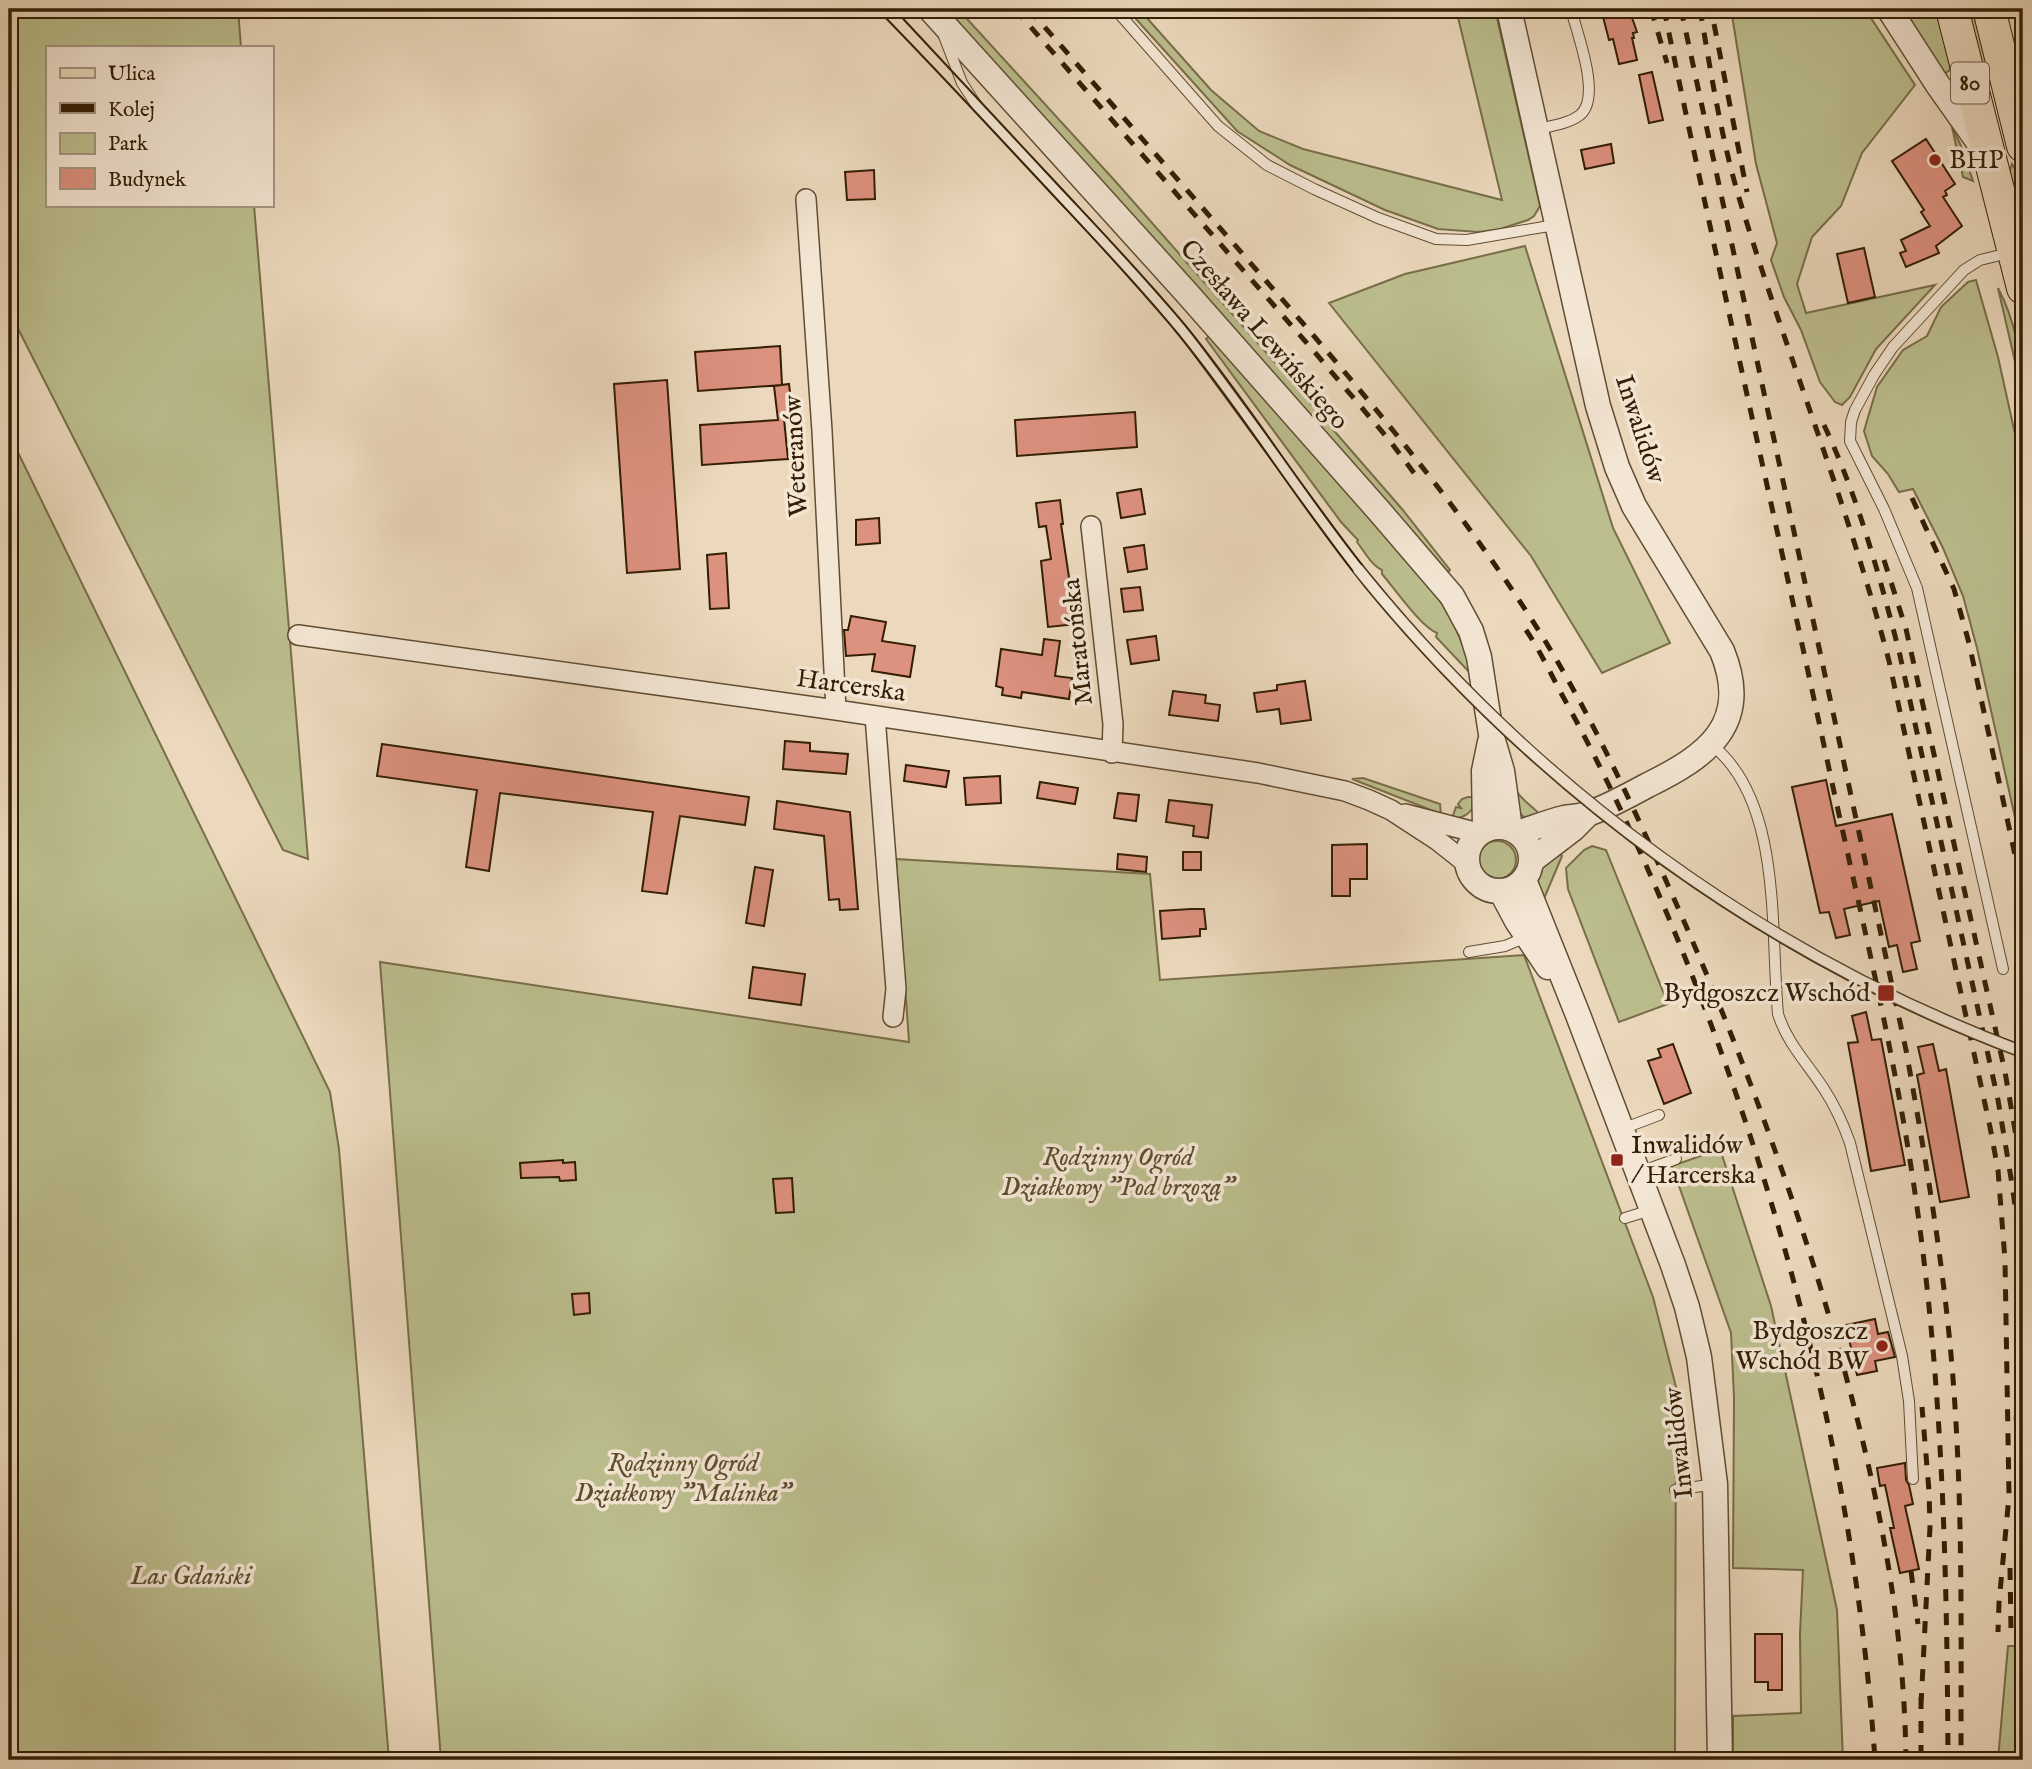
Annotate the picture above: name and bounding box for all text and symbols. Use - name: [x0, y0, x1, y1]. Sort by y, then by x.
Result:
- legend: [46, 46, 273, 206]
- text: Ulica: [108, 61, 156, 88]
- road number: 80: [1951, 62, 1989, 104]
- text: Kolej: [108, 97, 155, 124]
- text: Park: [108, 131, 149, 158]
- place label: BHP: [1949, 144, 2003, 177]
- marker: BHP: [1927, 152, 1943, 168]
- text: Budynek: [108, 167, 187, 194]
- street label: Czesława Lewińskiego: [1172, 233, 1356, 437]
- street label: Inwalidów: [1607, 371, 1673, 488]
- street label: Weteranów: [776, 393, 816, 518]
- street label: Maratońska: [1055, 576, 1101, 707]
- street label: Harcerska: [794, 662, 909, 710]
- place label: Bydgoszcz Wschód: [1663, 977, 1870, 1010]
- marker: Bydgoszcz Wschód: [1876, 983, 1896, 1003]
- place label: Inwalidów / Harcerska: [1631, 1129, 1756, 1192]
- park label: Rodzinny Ogród Działkowy "Pod brzozą": [1002, 1141, 1237, 1204]
- marker: Inwalidów / Harcerska: [1609, 1152, 1625, 1168]
- place label: Bydgoszcz Wschód BW: [1735, 1315, 1869, 1378]
- marker: Bydgoszcz Wschód BW: [1874, 1338, 1890, 1354]
- street label: Inwalidów: [1657, 1385, 1701, 1500]
- park label: Rodzinny Ogród Działkowy "Malinka": [575, 1447, 793, 1510]
- park label: Las Gdański: [130, 1560, 253, 1593]

